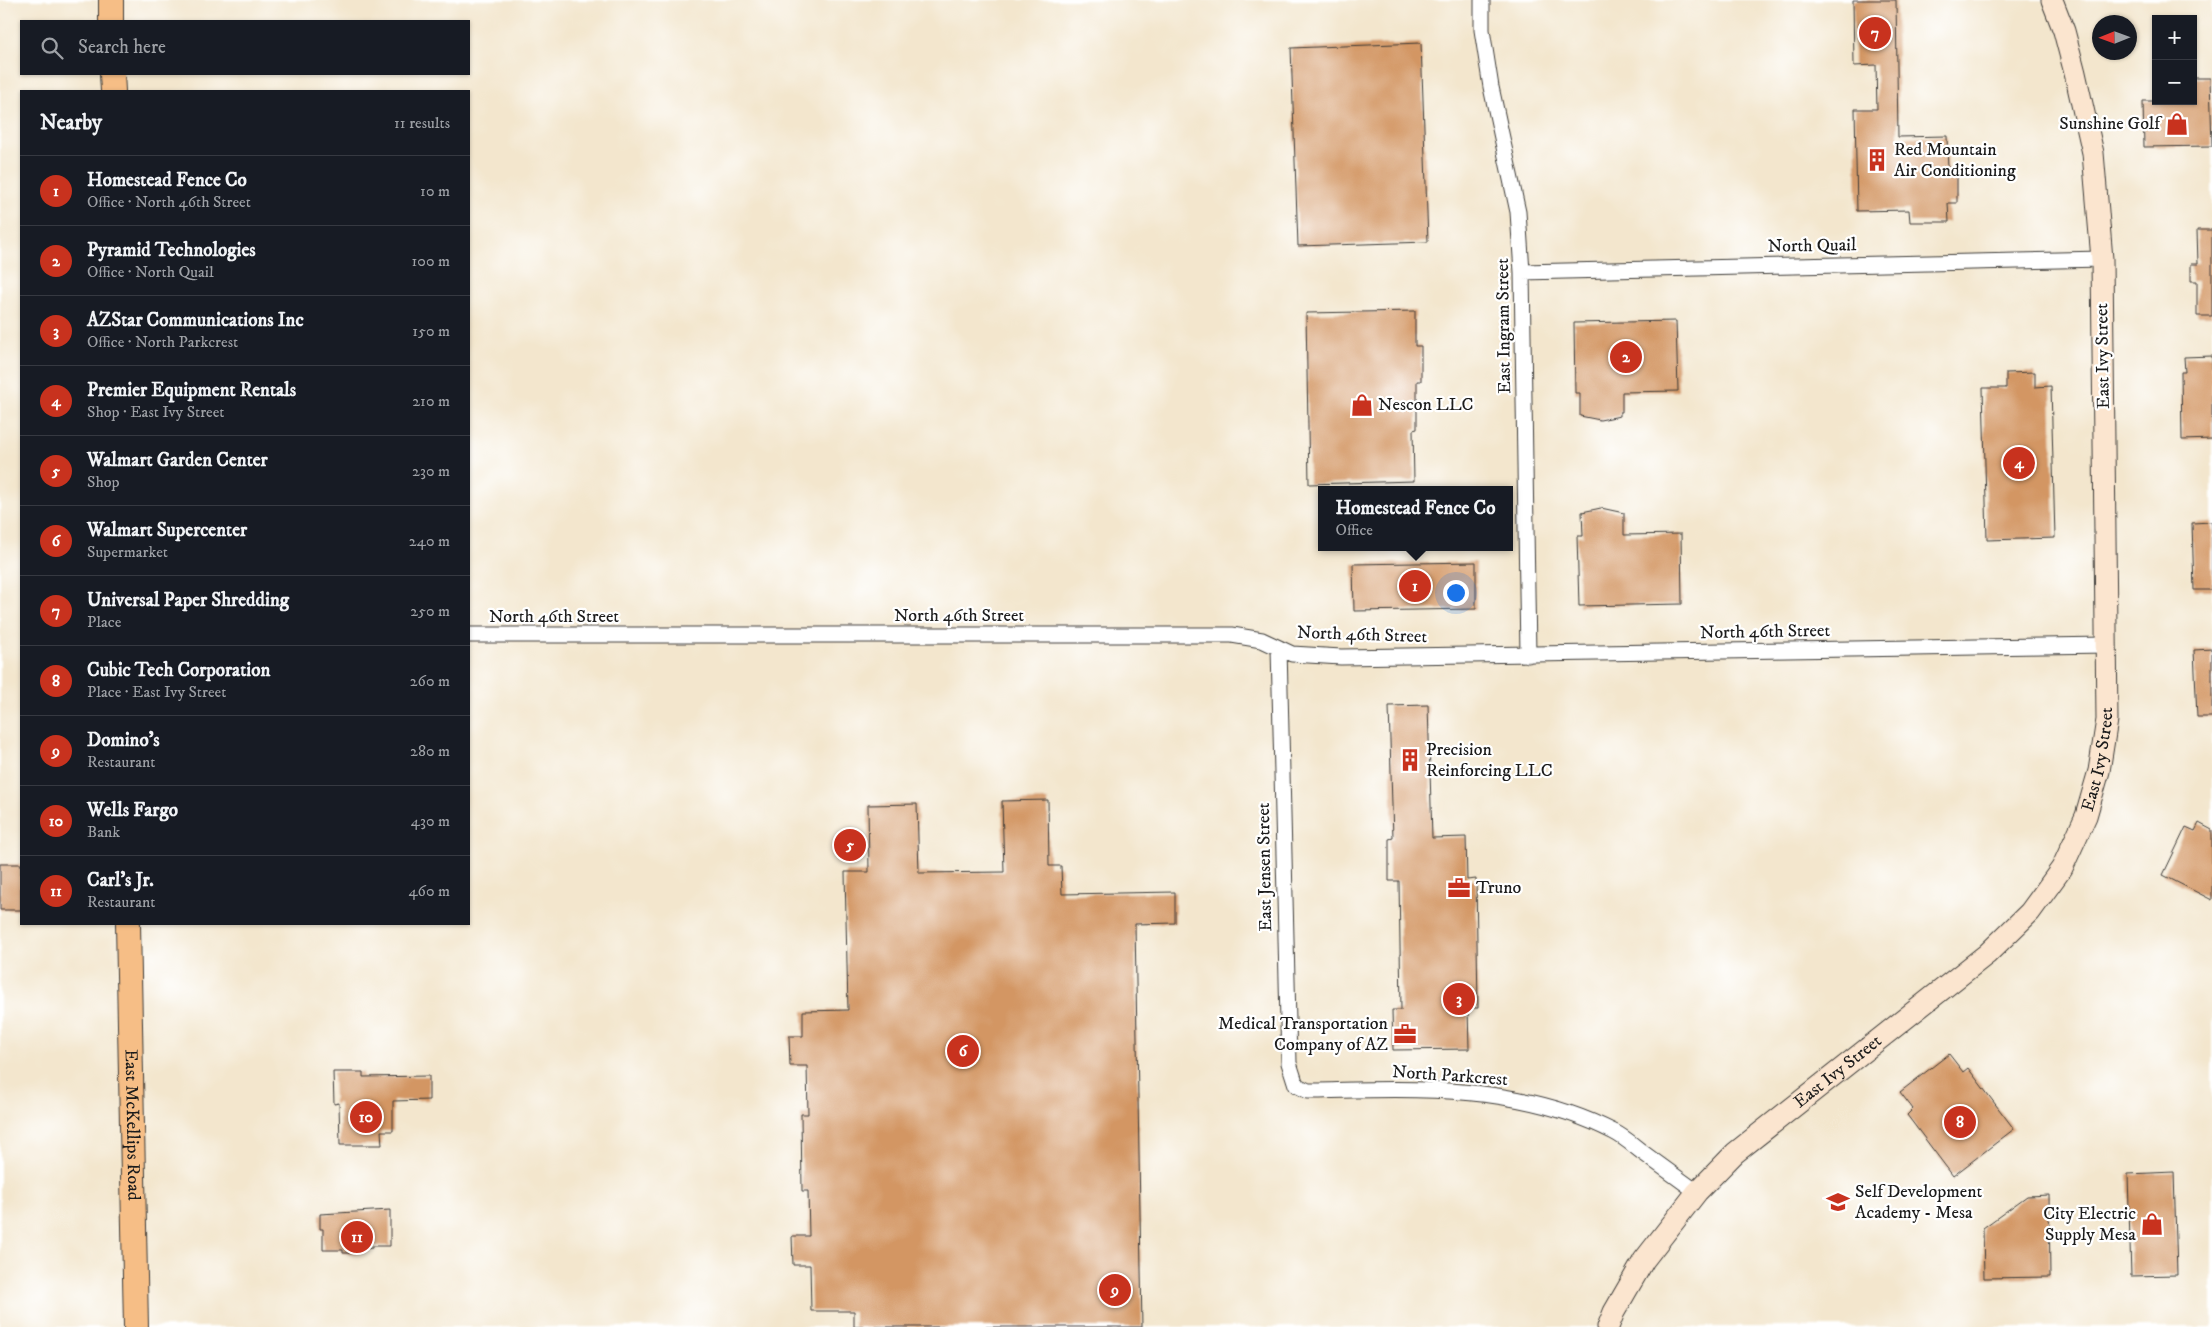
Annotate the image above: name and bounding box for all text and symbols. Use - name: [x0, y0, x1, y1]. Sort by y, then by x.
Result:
- pin: 7: [1859, 14, 1891, 52]
- north arrow: [2092, 15, 2137, 60]
- map controls: [2152, 15, 2197, 105]
- button: +: [2152, 15, 2197, 60]
- search box: [20, 20, 470, 75]
- icon: search: [38, 34, 66, 62]
- text: Search here: [78, 36, 166, 59]
- button: −: [2152, 60, 2197, 105]
- text: Nearby: [40, 110, 102, 136]
- shop icon: Sunshine Golf: [2164, 111, 2190, 137]
- text: 11 results: [394, 113, 450, 133]
- place label: Sunshine Golf: [2059, 113, 2163, 135]
- place label: Red Mountain Air Conditioning: [1894, 139, 2016, 182]
- building icon: Red Mountain Air Conditioning: [1864, 147, 1890, 173]
- text: Homestead Fence Co: [87, 169, 247, 192]
- text: 1: [53, 181, 59, 201]
- text: 10 m: [420, 181, 450, 201]
- text: Office · North 46th Street: [87, 192, 251, 212]
- street label: North Quail: [1768, 234, 1857, 258]
- text: Pyramid Technologies: [87, 239, 256, 262]
- text: 2: [52, 251, 60, 271]
- text: 100 m: [412, 251, 450, 271]
- street label: East Ingram Street: [1492, 258, 1516, 394]
- text: Office · North Quail: [87, 262, 214, 282]
- street label: East Ivy Street: [2091, 303, 2115, 409]
- text: AZStar Communications Inc: [87, 309, 304, 332]
- text: 3: [53, 321, 59, 341]
- text: 150 m: [412, 321, 450, 341]
- text: Office · North Parkcrest: [87, 332, 238, 352]
- pin: 2: [1610, 338, 1642, 376]
- text: Premier Equipment Rentals: [87, 379, 296, 402]
- text: 4: [51, 391, 61, 411]
- text: 210 m: [412, 391, 450, 411]
- shop icon: Nescon LLC: [1349, 392, 1375, 418]
- place label: Nescon LLC: [1378, 394, 1474, 416]
- text: Shop · East Ivy Street: [87, 402, 224, 422]
- pin: 4: [2003, 444, 2035, 482]
- text: Walmart Garden Center: [87, 449, 268, 472]
- text: 5: [52, 461, 60, 481]
- text: 230 m: [412, 461, 450, 481]
- text: Shop: [87, 472, 120, 492]
- popup: [1318, 486, 1513, 551]
- text: Homestead Fence Co: [1336, 497, 1495, 520]
- text: Walmart Supercenter: [87, 519, 247, 542]
- text: Office: [1336, 520, 1373, 540]
- text: 6: [52, 531, 60, 551]
- text: 240 m: [409, 531, 450, 551]
- text: Supermarket: [87, 542, 168, 562]
- pin: 1: [1399, 567, 1431, 605]
- your location: [1443, 580, 1469, 606]
- text: Universal Paper Shredding: [87, 589, 289, 612]
- text: 7: [52, 601, 60, 621]
- text: 250 m: [410, 601, 450, 621]
- street label: North 46th Street: [894, 605, 1024, 627]
- street label: North 46th Street: [489, 606, 619, 628]
- text: Place: [87, 612, 121, 632]
- street label: North 46th Street: [1700, 620, 1831, 644]
- street label: North 46th Street: [1297, 622, 1428, 648]
- text: Cubic Tech Corporation: [87, 659, 270, 682]
- text: 8: [52, 671, 60, 691]
- text: 260 m: [410, 671, 450, 691]
- text: Place · East Ivy Street: [87, 682, 226, 702]
- street label: East Ivy Street: [2077, 707, 2118, 814]
- text: Domino's: [87, 729, 160, 752]
- place label: Precision Reinforcing LLC: [1426, 739, 1553, 782]
- text: 9: [52, 741, 60, 761]
- text: 280 m: [410, 741, 450, 761]
- building icon: Precision Reinforcing LLC: [1397, 747, 1423, 773]
- text: Restaurant: [87, 752, 155, 772]
- text: Wells Fargo: [87, 799, 178, 822]
- street label: East Jensen Street: [1253, 802, 1277, 932]
- text: 10: [49, 811, 63, 831]
- text: 430 m: [411, 811, 450, 831]
- text: Bank: [87, 822, 120, 842]
- pin: 5: [834, 826, 866, 864]
- text: Carl's Jr.: [87, 869, 154, 892]
- office icon: Truno: [1446, 875, 1472, 901]
- place label: Truno: [1476, 877, 1522, 899]
- text: 11: [50, 881, 62, 901]
- text: 460 m: [408, 881, 450, 901]
- text: Restaurant: [87, 892, 155, 912]
- pin: 3: [1443, 980, 1475, 1018]
- place label: Medical Transportation Company of AZ: [1218, 1013, 1389, 1056]
- office icon: Medical Transportation Company of AZ: [1392, 1021, 1418, 1047]
- street label: East Ivy Street: [1789, 1030, 1887, 1113]
- pin: 6: [947, 1032, 979, 1070]
- street label: East McKellips Road: [119, 1049, 144, 1201]
- street label: North Parkcrest: [1391, 1061, 1509, 1091]
- pin: 10: [350, 1098, 382, 1136]
- pin: 8: [1944, 1103, 1976, 1141]
- place label: Self Development Academy - Mesa: [1855, 1181, 1982, 1224]
- school or university icon: Self Development Academy - Mesa: [1825, 1189, 1851, 1215]
- place label: City Electric Supply Mesa: [2043, 1203, 2136, 1246]
- shop icon: City Electric Supply Mesa: [2139, 1211, 2165, 1237]
- pin: 11: [341, 1218, 373, 1256]
- pin: 9: [1099, 1271, 1131, 1309]

